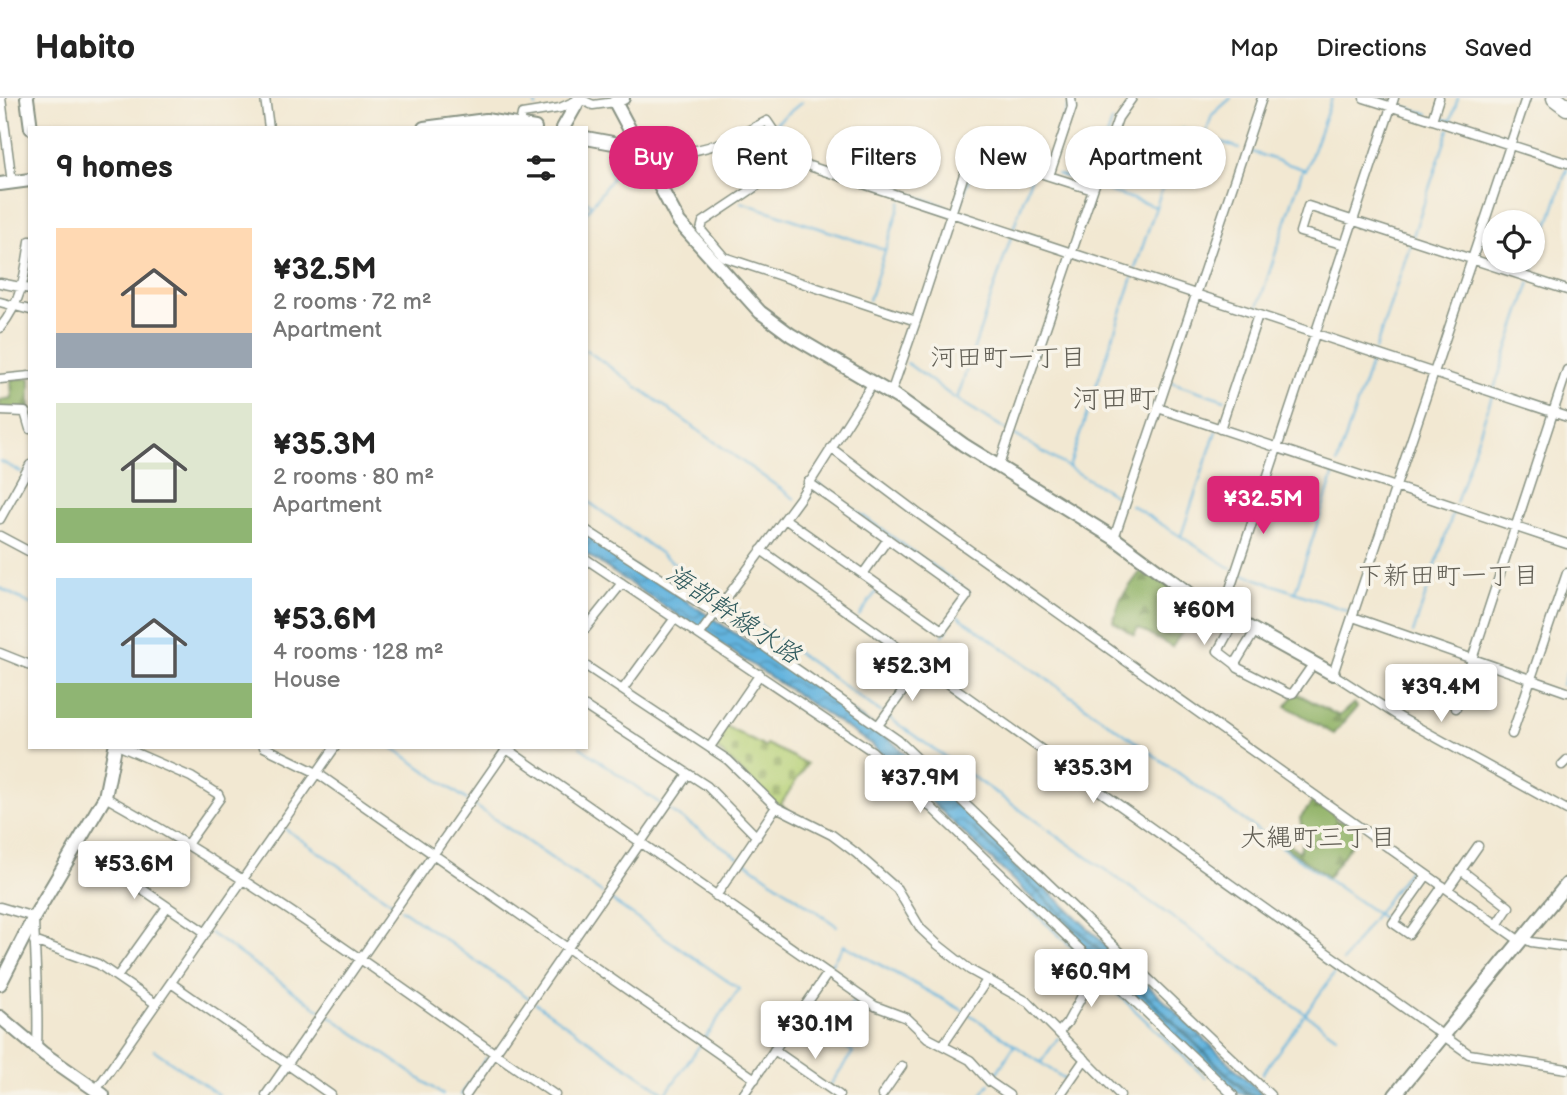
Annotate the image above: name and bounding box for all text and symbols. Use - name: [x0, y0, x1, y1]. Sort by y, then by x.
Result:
- text: Habito: [35, 28, 135, 68]
- text: Map: [1230, 34, 1278, 63]
- text: Directions: [1316, 34, 1427, 63]
- text: Saved: [1465, 34, 1532, 63]
- chip: Buy: [609, 126, 698, 189]
- chip: Rent: [712, 126, 812, 189]
- chip: Filters: [826, 126, 941, 189]
- chip: New: [955, 126, 1051, 189]
- chip: Apartment: [1065, 126, 1226, 189]
- icon: filters: [522, 149, 560, 187]
- text: 9 homes: [56, 150, 173, 186]
- map controls: [1482, 210, 1545, 273]
- button: locate: [1482, 210, 1545, 273]
- text: ¥32.5M: [273, 252, 377, 288]
- icon: home: [112, 256, 196, 340]
- text: 2 rooms · 72 m²: [273, 288, 432, 316]
- text: Apartment: [273, 316, 382, 344]
- district label: 河田町一丁目: [930, 343, 1086, 374]
- district label: 河田町: [1072, 383, 1156, 416]
- text: ¥35.3M: [273, 427, 376, 463]
- icon: home: [112, 431, 196, 515]
- text: 2 rooms · 80 m²: [273, 463, 434, 491]
- pin: ¥32.5M: [1206, 476, 1320, 536]
- text: ¥32.5M: [1223, 485, 1303, 513]
- text: Apartment: [273, 491, 382, 519]
- water label: 海部幹線水路: [660, 559, 808, 673]
- district label: 下新田町一丁目: [1357, 561, 1539, 592]
- pin: ¥60M: [1163, 588, 1245, 647]
- text: ¥60M: [1173, 596, 1235, 624]
- text: ¥53.6M: [273, 602, 377, 638]
- icon: home: [112, 606, 196, 690]
- text: 4 rooms · 128 m²: [273, 638, 444, 666]
- pin: ¥52.3M: [855, 644, 969, 703]
- text: ¥52.3M: [872, 652, 952, 680]
- pin: ¥39.4M: [1384, 664, 1498, 724]
- text: House: [273, 666, 340, 694]
- text: ¥39.4M: [1401, 673, 1481, 701]
- pin: ¥35.3M: [1036, 746, 1150, 805]
- text: ¥35.3M: [1053, 754, 1133, 782]
- pin: ¥37.9M: [863, 756, 977, 815]
- text: ¥37.9M: [881, 764, 959, 792]
- district label: 大縄町三丁目: [1240, 823, 1396, 854]
- pin: ¥53.6M: [77, 842, 191, 901]
- text: ¥53.6M: [94, 850, 174, 878]
- pin: ¥60.9M: [1034, 950, 1148, 1009]
- text: ¥60.9M: [1051, 958, 1131, 986]
- pin: ¥30.1M: [758, 1002, 872, 1061]
- text: ¥30.1M: [777, 1010, 853, 1038]

